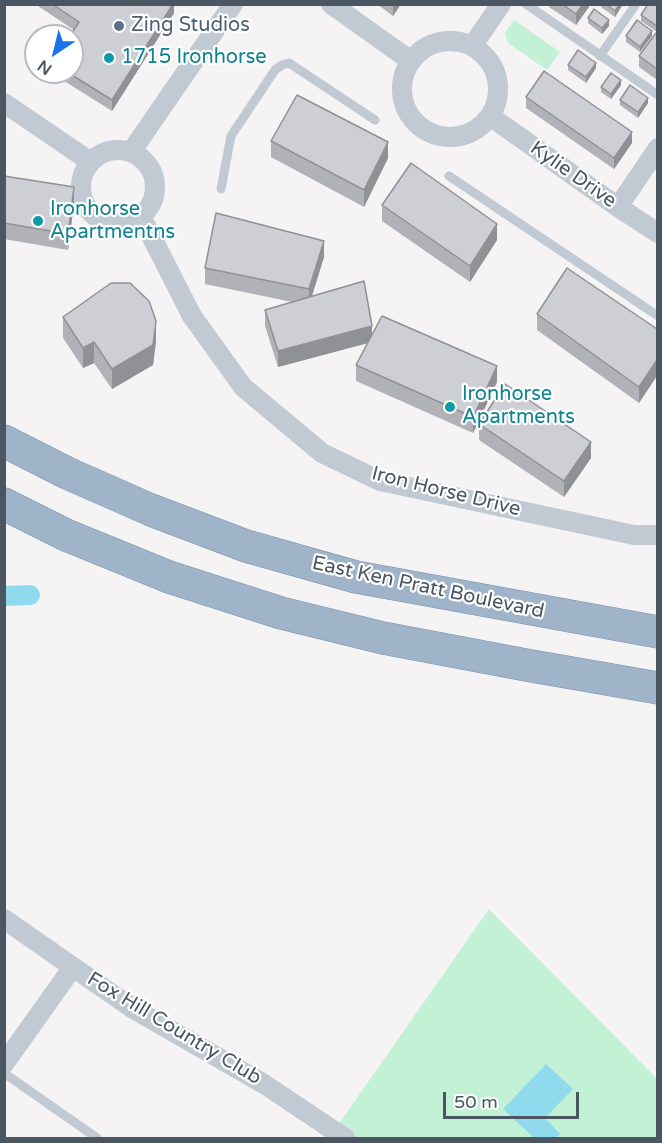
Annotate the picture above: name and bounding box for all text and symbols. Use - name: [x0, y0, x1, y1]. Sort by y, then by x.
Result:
- place label: Zing Studios: [131, 14, 250, 38]
- marker: Zing Studios: [112, 19, 126, 33]
- north arrow: [24, 24, 84, 84]
- place label: 1715 Ironhorse: [121, 46, 267, 70]
- marker: 1715 Ironhorse: [102, 51, 116, 65]
- text: N: [34, 55, 56, 79]
- street label: Kylie Drive: [525, 137, 621, 213]
- place label: Ironhorse Apartmentns: [50, 198, 175, 245]
- marker: Ironhorse Apartmentns: [31, 214, 45, 228]
- place label: Ironhorse Apartments: [462, 383, 575, 430]
- marker: Ironhorse Apartments: [443, 400, 457, 414]
- street label: Iron Horse Drive: [369, 462, 523, 522]
- street label: East Ken Pratt Boulevard: [310, 552, 546, 624]
- street label: Fox Hill Country Club: [82, 967, 266, 1091]
- scale bar: [446, 1080, 582, 1118]
- text: 50 m: [454, 1091, 498, 1113]

